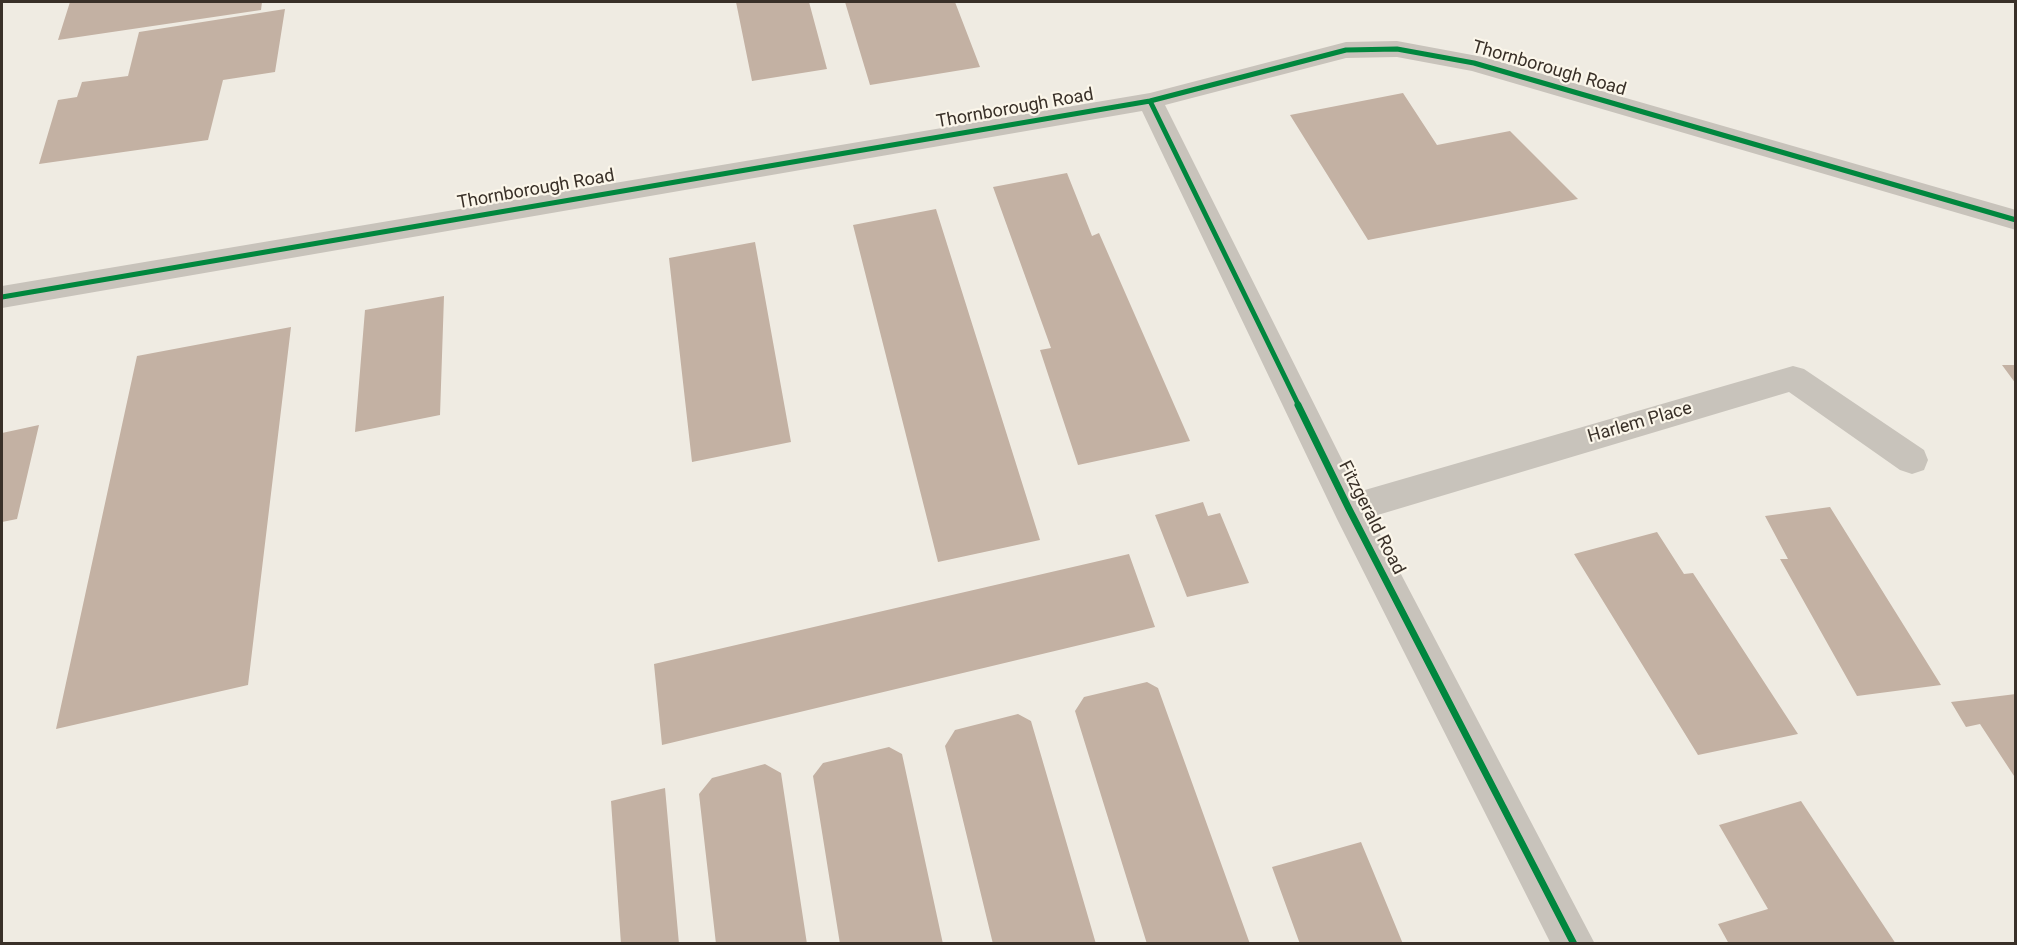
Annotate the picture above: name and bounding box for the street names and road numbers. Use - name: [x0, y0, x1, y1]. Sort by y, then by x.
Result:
- street label: Thornborough Road: [1469, 37, 1629, 101]
- street label: Thornborough Road: [935, 85, 1095, 133]
- street label: Thornborough Road: [456, 166, 616, 214]
- street label: Harlem Place: [1585, 398, 1695, 448]
- street label: Fitzgerald Road: [1333, 458, 1409, 578]

